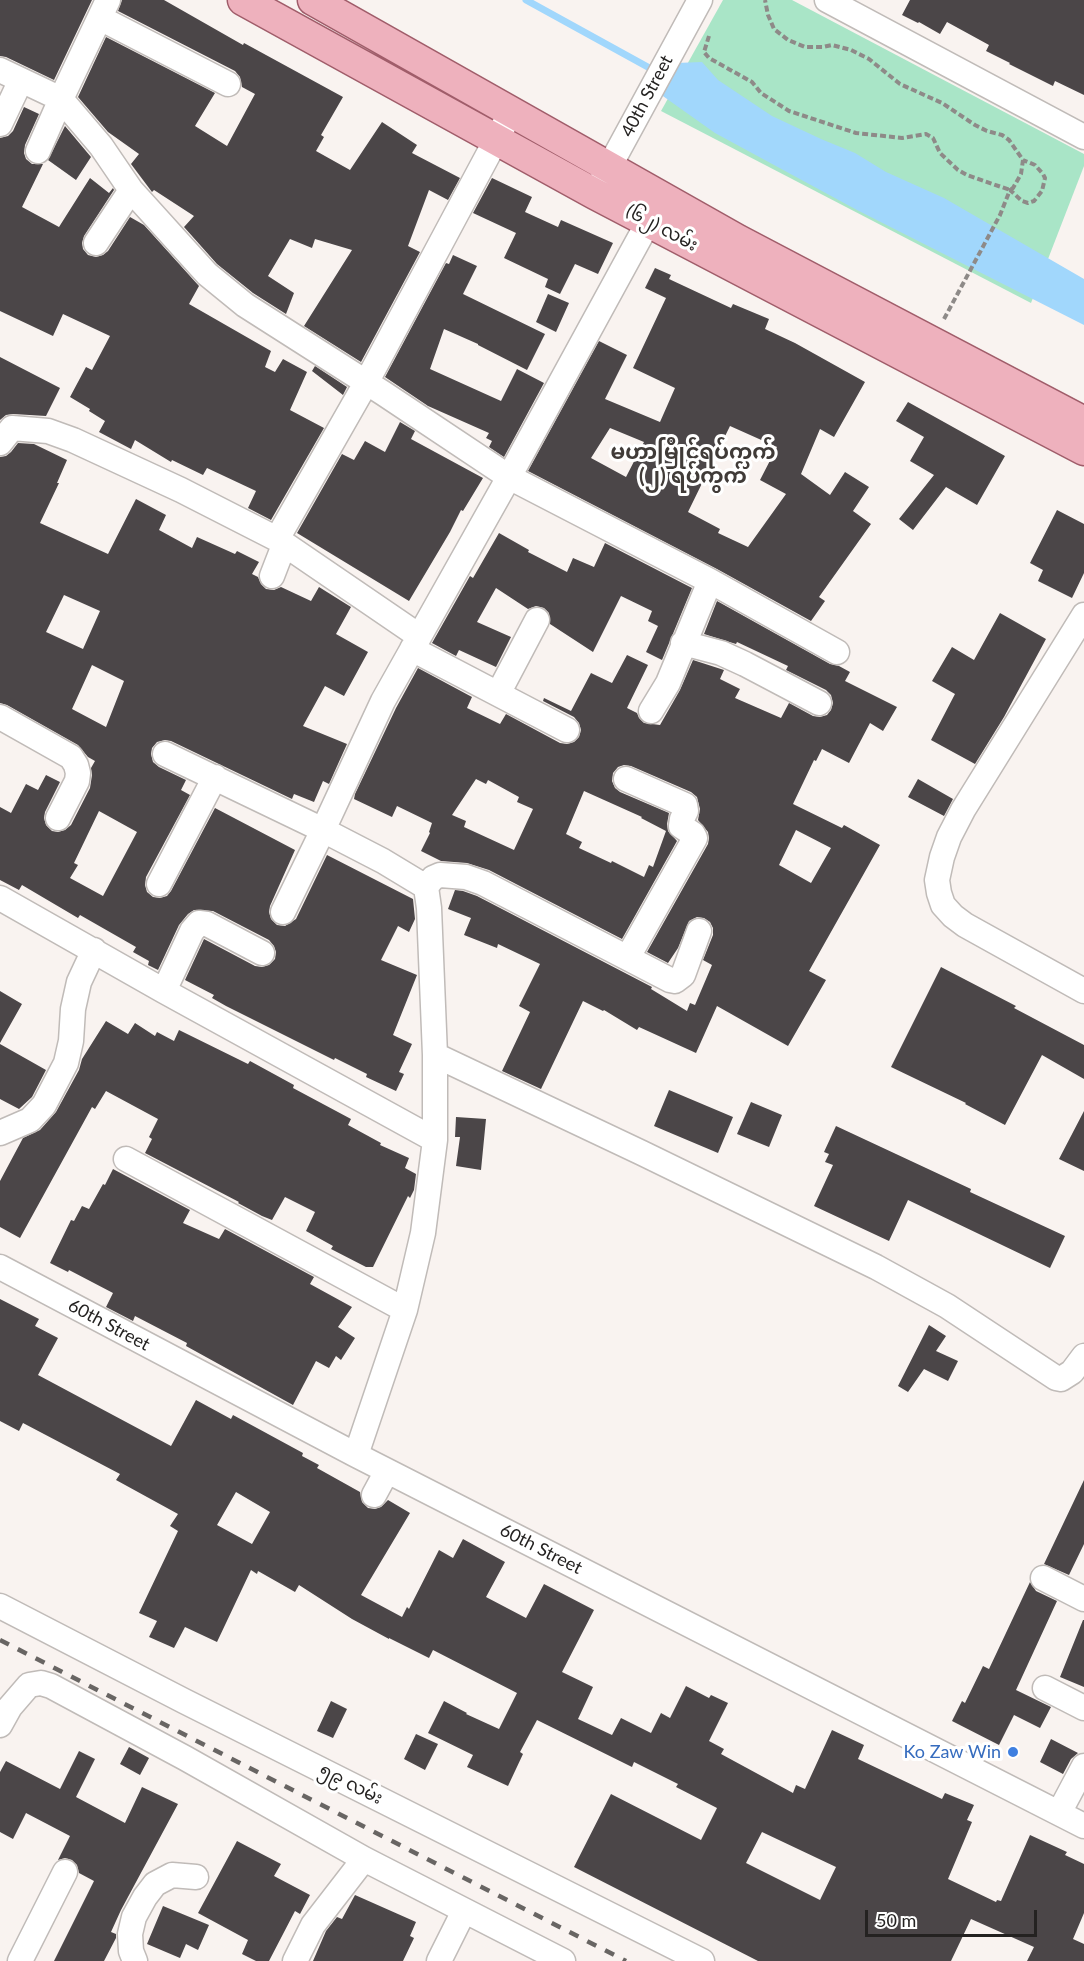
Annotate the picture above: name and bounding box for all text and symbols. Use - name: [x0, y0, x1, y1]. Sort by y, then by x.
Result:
- street label: 40th Street: [616, 51, 678, 141]
- street label: (၆၂) လမ်း: [622, 200, 702, 256]
- district label: မဟာမြိုင်ရပ်ကွက် (၂) ရပ်ကွက်: [610, 439, 776, 489]
- street label: 60th Street: [64, 1294, 154, 1356]
- street label: 60th Street: [496, 1519, 586, 1579]
- place label: Ko Zaw Win: [904, 1741, 1001, 1763]
- marker: Ko Zaw Win: [1006, 1745, 1020, 1759]
- street label: ၅၉ လမ်း: [316, 1759, 386, 1809]
- scale bar: [868, 1898, 1040, 1936]
- text: 50 m: [876, 1909, 916, 1931]

